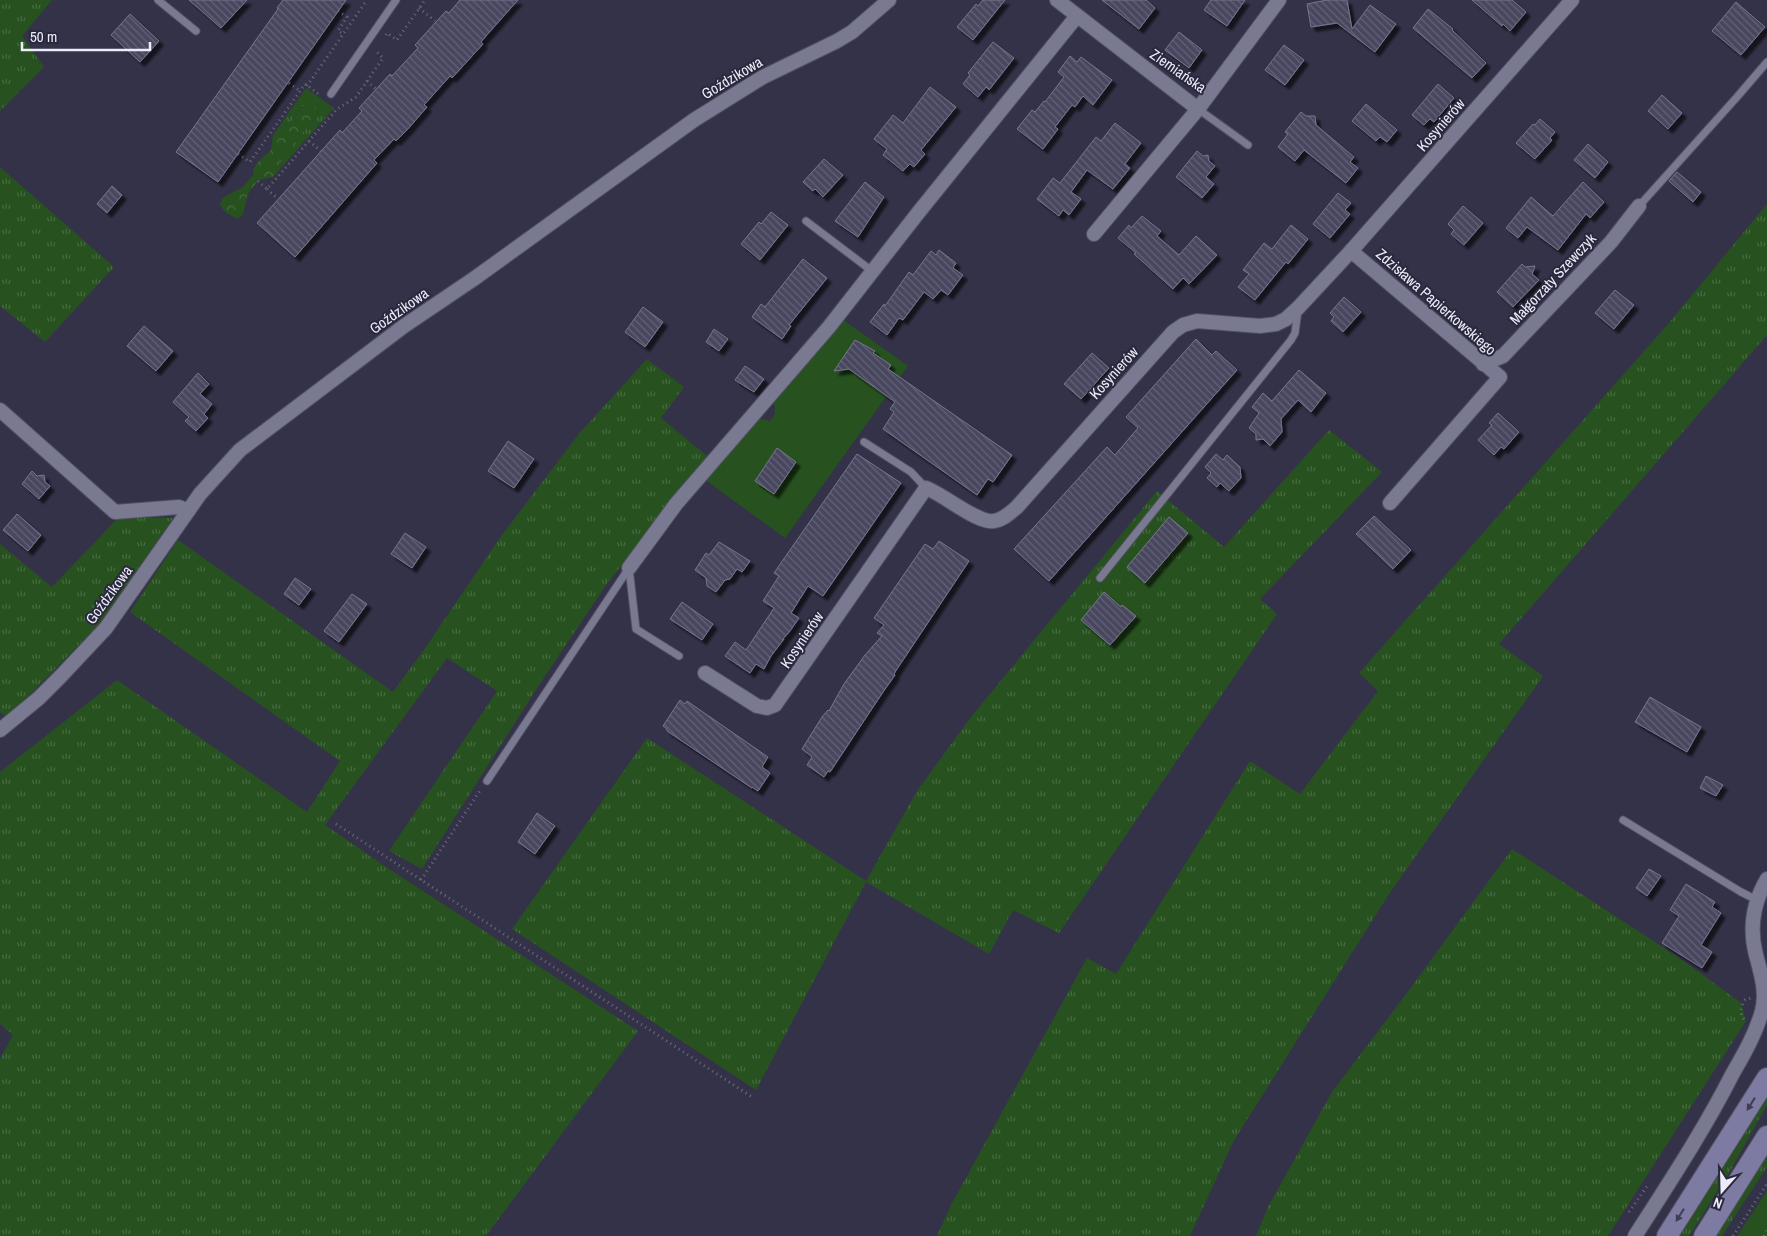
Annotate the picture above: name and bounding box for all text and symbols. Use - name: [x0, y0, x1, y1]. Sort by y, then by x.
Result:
- scale bar: [22, 20, 150, 52]
- text: 50 m: [30, 26, 57, 47]
- street label: Ziemiańska: [1146, 44, 1211, 98]
- street label: Goździkowa: [697, 51, 766, 104]
- street label: Kosynierów: [1412, 93, 1470, 156]
- street label: Małgorzaty Szewczyk: [1505, 228, 1601, 329]
- street label: Zdzisława Papierkowskiego: [1372, 243, 1501, 360]
- street label: Goździkowa: [365, 282, 433, 339]
- street label: Kosynierów: [1084, 342, 1143, 404]
- street label: Goździkowa: [80, 561, 137, 628]
- street label: Kosynierów: [775, 607, 828, 672]
- one-way arrow: [1746, 1097, 1755, 1111]
- north arrow: [1697, 1166, 1747, 1216]
- text: N: [1711, 1193, 1725, 1213]
- one-way arrow: [1676, 1209, 1685, 1222]

